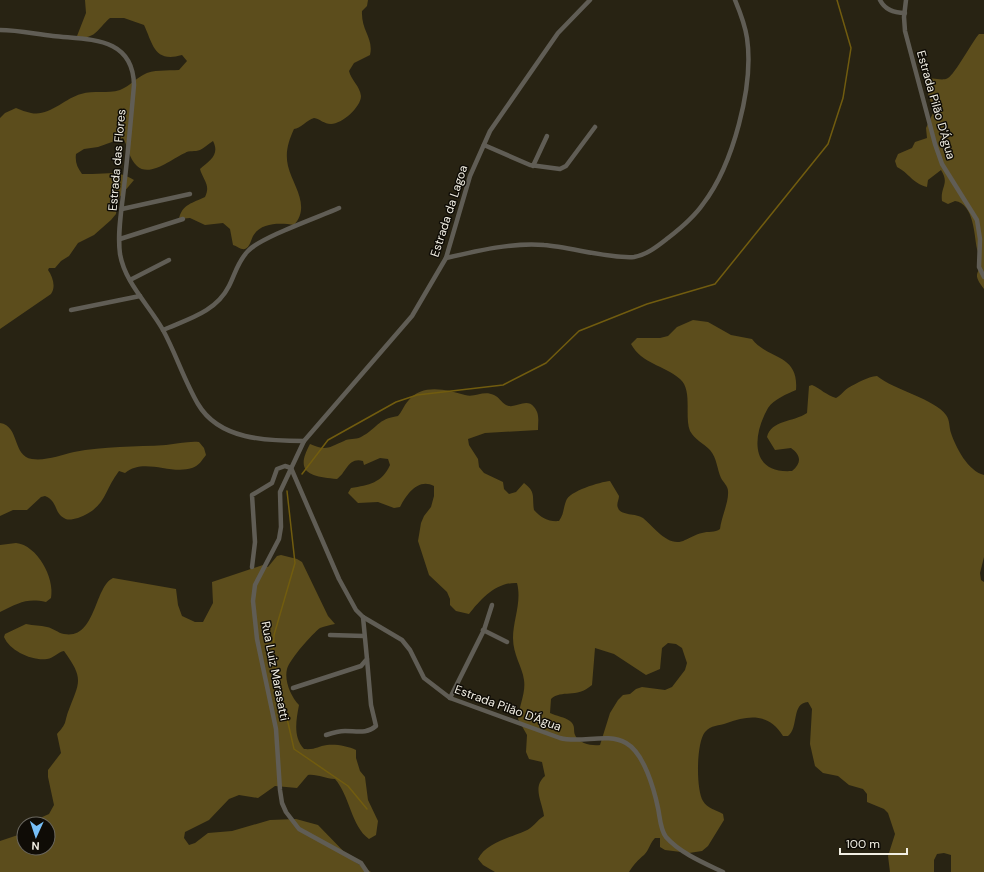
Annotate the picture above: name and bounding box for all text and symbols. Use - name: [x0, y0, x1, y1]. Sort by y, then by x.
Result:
- street label: Estrada Pilão D'Água: [913, 49, 959, 161]
- street label: Estrada das Flores: [105, 108, 129, 212]
- street label: Estrada da Lagoa: [427, 163, 471, 259]
- street label: Rua Luiz Marasatti: [258, 620, 292, 722]
- street label: Estrada Pilão D'Água: [452, 681, 564, 735]
- north arrow: [16, 816, 56, 856]
- scale bar: [840, 830, 907, 856]
- text: 100 m: [846, 836, 880, 852]
- text: N: [31, 839, 40, 853]

